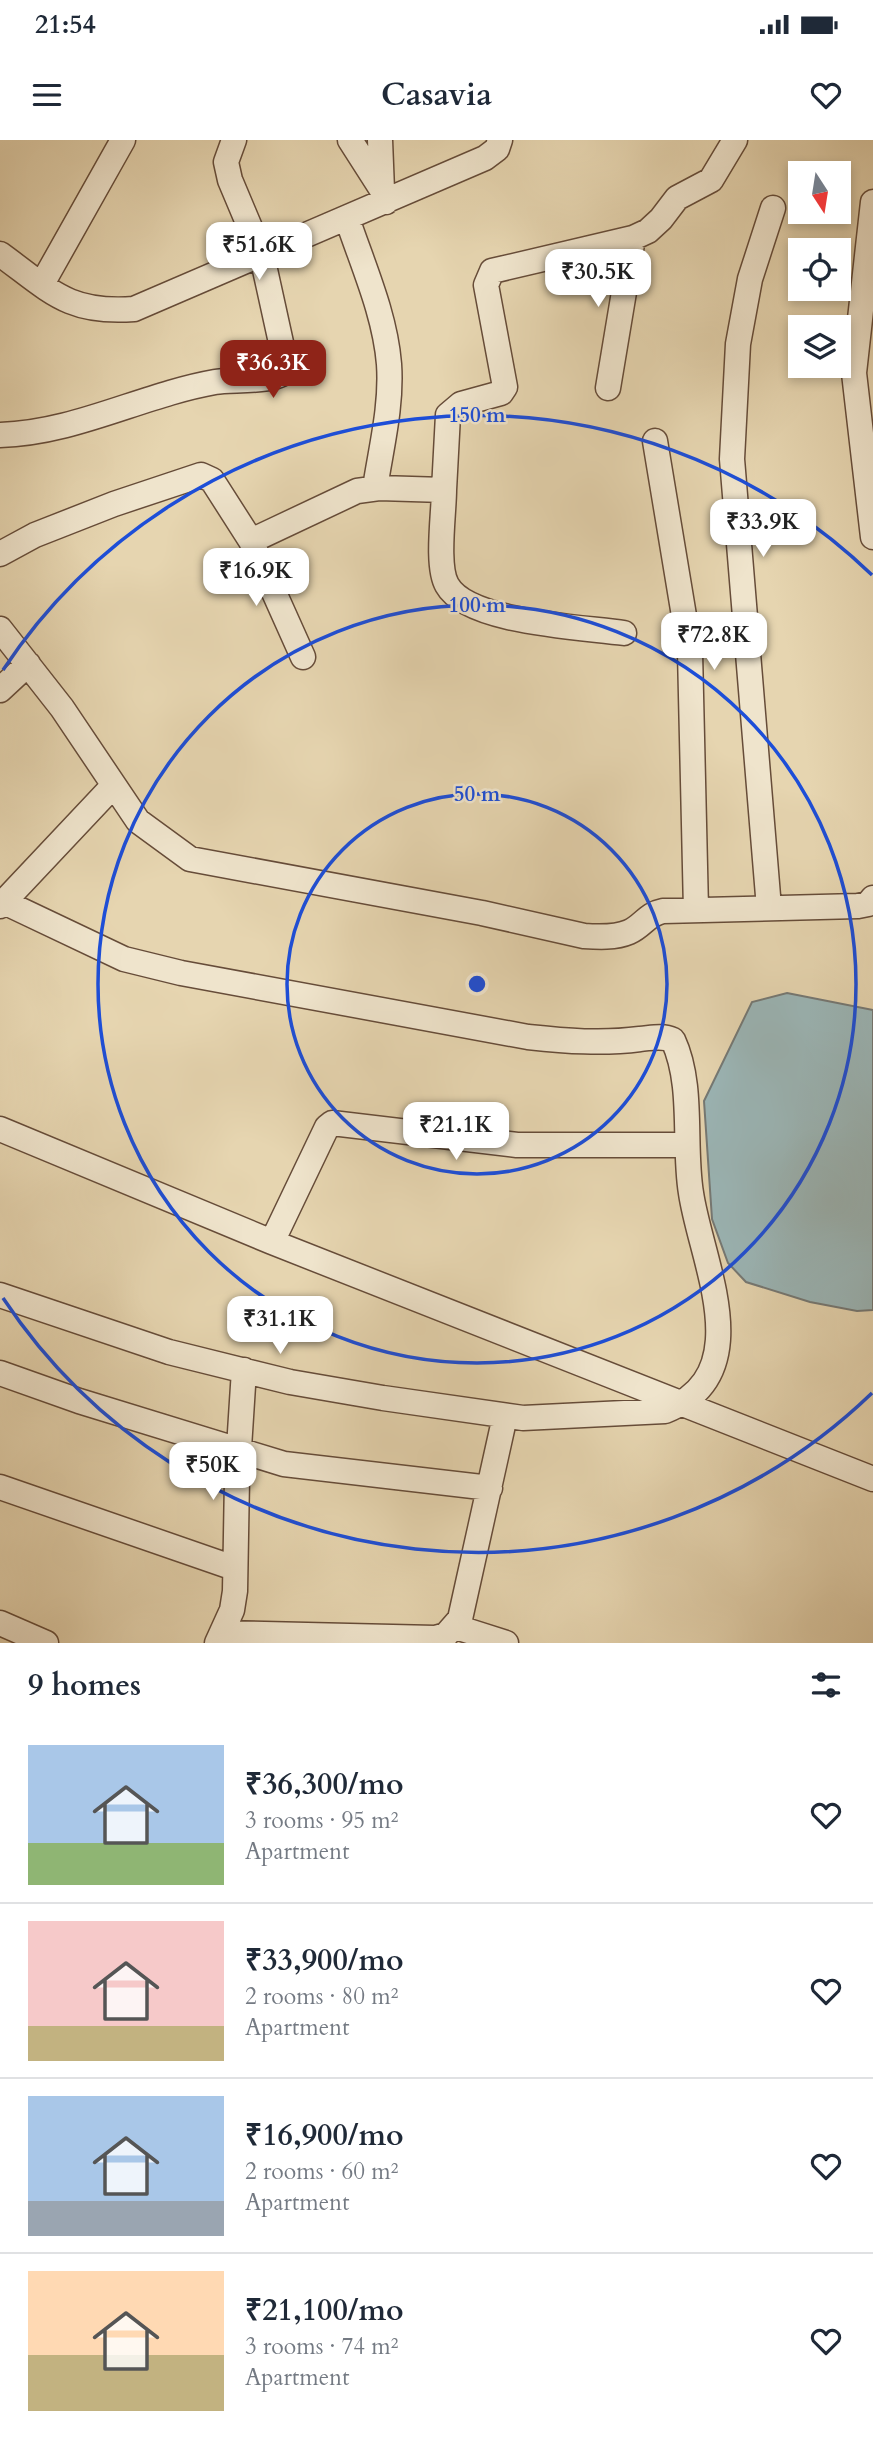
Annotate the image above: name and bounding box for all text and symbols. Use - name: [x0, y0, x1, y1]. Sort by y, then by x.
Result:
- text: 21:54: [35, 7, 96, 42]
- text: Casavia: [381, 73, 492, 117]
- icon: menu: [28, 76, 66, 114]
- icon: heart: [807, 76, 845, 114]
- north arrow: [788, 161, 850, 224]
- map controls: [788, 161, 851, 378]
- pin: ₹51.6K: [202, 222, 316, 282]
- text: ₹51.6K: [222, 229, 296, 260]
- button: locate: [788, 238, 851, 301]
- pin: ₹30.5K: [541, 250, 655, 309]
- text: ₹30.5K: [561, 256, 635, 287]
- button: layers: [788, 315, 851, 378]
- pin: ₹36.3K: [216, 341, 330, 400]
- text: ₹36.3K: [236, 347, 310, 378]
- text: 150 m: [448, 401, 506, 430]
- pin: ₹33.9K: [706, 500, 820, 559]
- text: ₹33.9K: [726, 506, 800, 537]
- pin: ₹16.9K: [199, 548, 313, 608]
- text: ₹16.9K: [219, 555, 293, 586]
- text: 100 m: [448, 591, 506, 620]
- pin: ₹72.8K: [657, 612, 771, 672]
- text: ₹72.8K: [677, 619, 751, 650]
- text: 50 m: [454, 780, 501, 809]
- centre of rings: [465, 972, 489, 996]
- pin: ₹21.1K: [399, 1102, 513, 1162]
- text: ₹21.1K: [419, 1109, 493, 1140]
- pin: ₹31.1K: [223, 1296, 337, 1356]
- text: ₹31.1K: [243, 1303, 317, 1334]
- pin: ₹50K: [172, 1442, 254, 1502]
- text: ₹50K: [185, 1449, 241, 1480]
- text: 9 homes: [28, 1665, 141, 1706]
- icon: filters: [807, 1666, 845, 1704]
- text: ₹36,300/mo: [245, 1764, 404, 1805]
- icon: home: [84, 1773, 168, 1857]
- icon: heart: [807, 1796, 845, 1834]
- text: 3 rooms · 95 m²: [245, 1805, 398, 1836]
- text: Apartment: [245, 1836, 349, 1867]
- text: ₹33,900/mo: [245, 1940, 404, 1981]
- icon: home: [84, 1949, 168, 2033]
- icon: heart: [807, 1972, 845, 2010]
- text: 2 rooms · 80 m²: [245, 1981, 398, 2012]
- text: Apartment: [245, 2012, 349, 2043]
- text: ₹16,900/mo: [245, 2115, 404, 2156]
- icon: home: [84, 2124, 168, 2208]
- icon: heart: [807, 2147, 845, 2185]
- text: 2 rooms · 60 m²: [245, 2156, 398, 2187]
- text: Apartment: [245, 2187, 349, 2218]
- text: ₹21,100/mo: [245, 2290, 404, 2331]
- icon: home: [84, 2299, 168, 2383]
- icon: heart: [807, 2322, 845, 2360]
- text: 3 rooms · 74 m²: [245, 2331, 398, 2362]
- text: Apartment: [245, 2362, 349, 2393]

